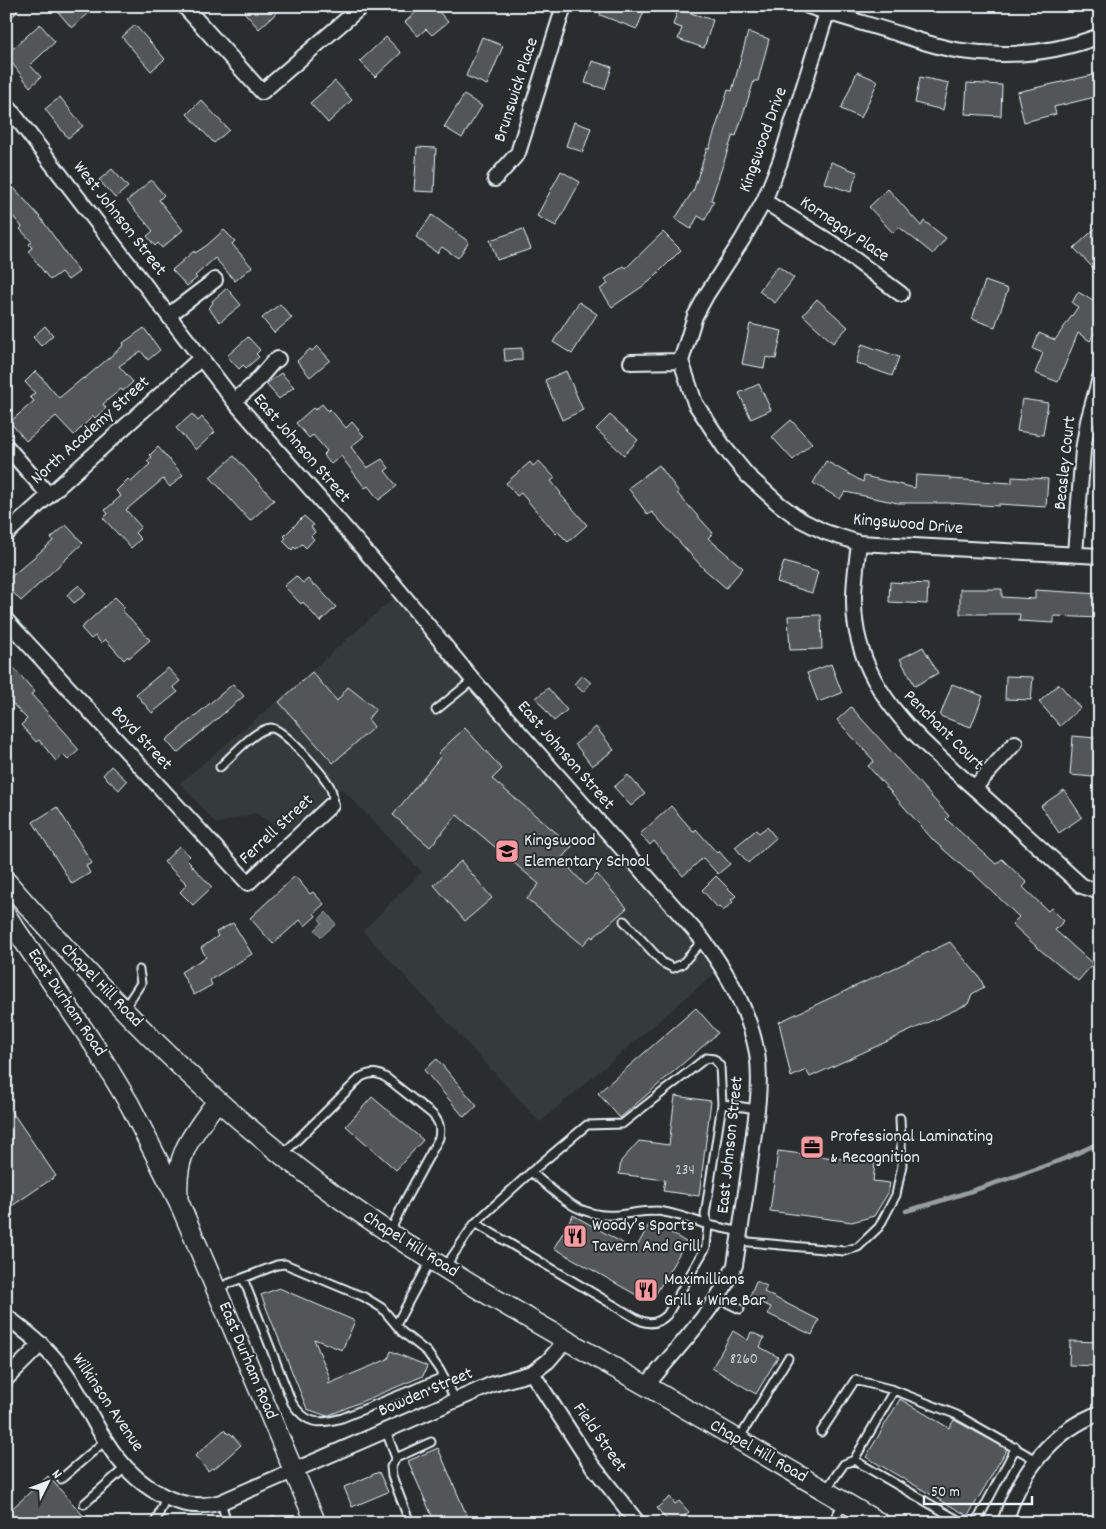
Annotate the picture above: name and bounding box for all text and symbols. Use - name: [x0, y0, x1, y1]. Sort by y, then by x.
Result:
- street label: Brunswick Place: [488, 34, 546, 145]
- street label: Kingswood Drive: [733, 84, 795, 196]
- street label: West Johnson Street: [66, 156, 172, 282]
- street label: Kornegay Place: [794, 191, 894, 269]
- street label: North Academy Street: [26, 371, 156, 491]
- street label: East Johnson Street: [246, 389, 356, 509]
- street label: Beasley Court: [1049, 415, 1083, 511]
- street label: Kingswood Drive: [852, 508, 964, 542]
- street label: Penchant Court: [897, 685, 989, 777]
- street label: East Johnson Street: [510, 696, 620, 816]
- street label: Boyd Street: [105, 701, 178, 777]
- street label: Ferrell Street: [234, 789, 320, 871]
- place label: Kingswood Elementary School: [524, 829, 651, 875]
- school or university icon: Kingswood Elementary School: [494, 838, 520, 864]
- street label: Chapel Hill Road: [54, 938, 148, 1034]
- street label: East Durham Road: [21, 944, 111, 1062]
- street label: East Johnson Street: [711, 1075, 751, 1215]
- place label: Professional Laminating & Recognition: [830, 1125, 993, 1171]
- office icon: Professional Laminating & Recognition: [799, 1134, 825, 1160]
- house number: 234: [675, 1160, 695, 1182]
- street label: Chapel Hill Road: [357, 1206, 463, 1284]
- place label: Woody’s Sports Tavern And Grill: [592, 1214, 701, 1260]
- restaurant icon: Woody’s Sports Tavern And Grill: [562, 1223, 588, 1249]
- place label: Maximillians Grill & Wine Bar: [664, 1268, 766, 1314]
- restaurant icon: Maximillians Grill & Wine Bar: [633, 1277, 659, 1303]
- street label: East Durham Road: [211, 1298, 283, 1424]
- street label: Wilkinson Avenue: [65, 1349, 149, 1457]
- house number: 8260: [730, 1349, 758, 1371]
- street label: Bowden Street: [375, 1362, 478, 1424]
- street label: Field Street: [566, 1398, 632, 1478]
- street label: Chapel Hill Road: [705, 1414, 811, 1490]
- north arrow: [22, 1456, 72, 1506]
- text: N: [46, 1465, 66, 1484]
- scale bar: [924, 1474, 1031, 1506]
- text: 50 m: [931, 1482, 960, 1504]

